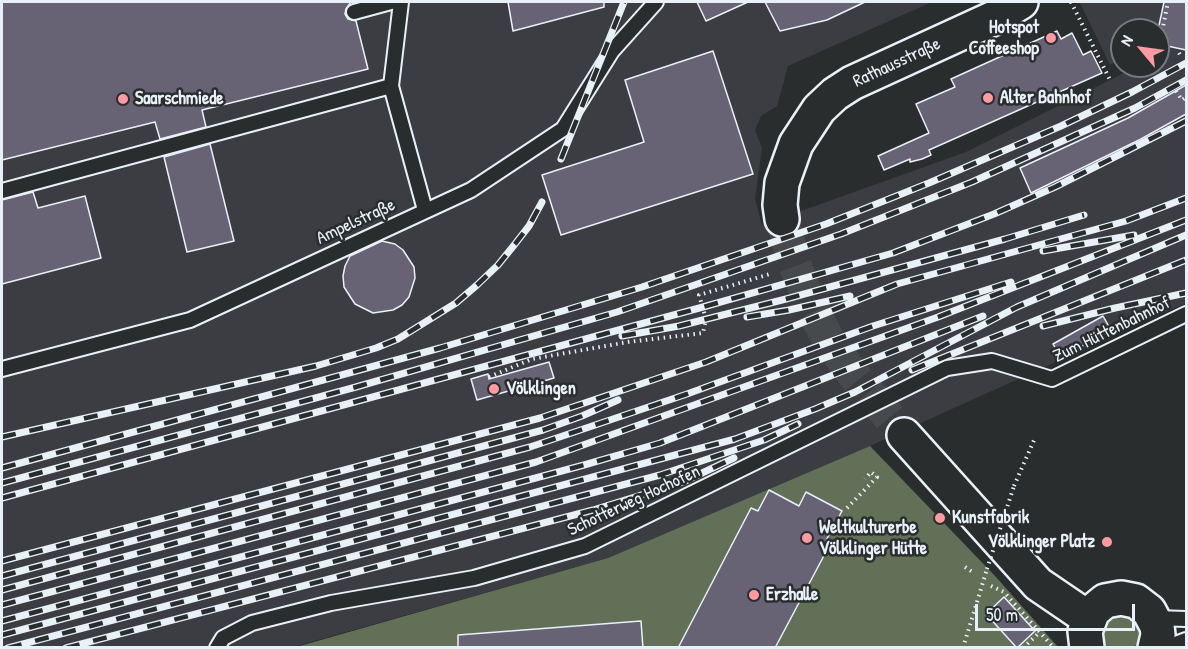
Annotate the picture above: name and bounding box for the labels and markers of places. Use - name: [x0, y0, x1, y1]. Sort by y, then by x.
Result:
- place label: Hotspot Coffeeshop: [969, 17, 1039, 60]
- marker: Hotspot Coffeeshop: [1044, 31, 1058, 45]
- place label: Alter Bahnhof: [1000, 87, 1091, 109]
- place label: Saarschmiede: [135, 88, 223, 110]
- marker: Alter Bahnhof: [981, 91, 995, 105]
- marker: Saarschmiede: [116, 92, 130, 106]
- place label: Völklingen: [506, 378, 576, 400]
- marker: Völklingen: [487, 382, 501, 396]
- place label: Kunstfabrik: [952, 507, 1029, 529]
- marker: Kunstfabrik: [933, 511, 947, 525]
- place label: Weltkulturerbe Völklinger Hütte: [819, 517, 927, 560]
- marker: Weltkulturerbe Völklinger Hütte: [800, 531, 814, 545]
- place label: Völklinger Platz: [988, 531, 1095, 553]
- marker: Völklinger Platz: [1100, 535, 1114, 549]
- place label: Erzhalle: [766, 584, 818, 606]
- marker: Erzhalle: [747, 588, 761, 602]

